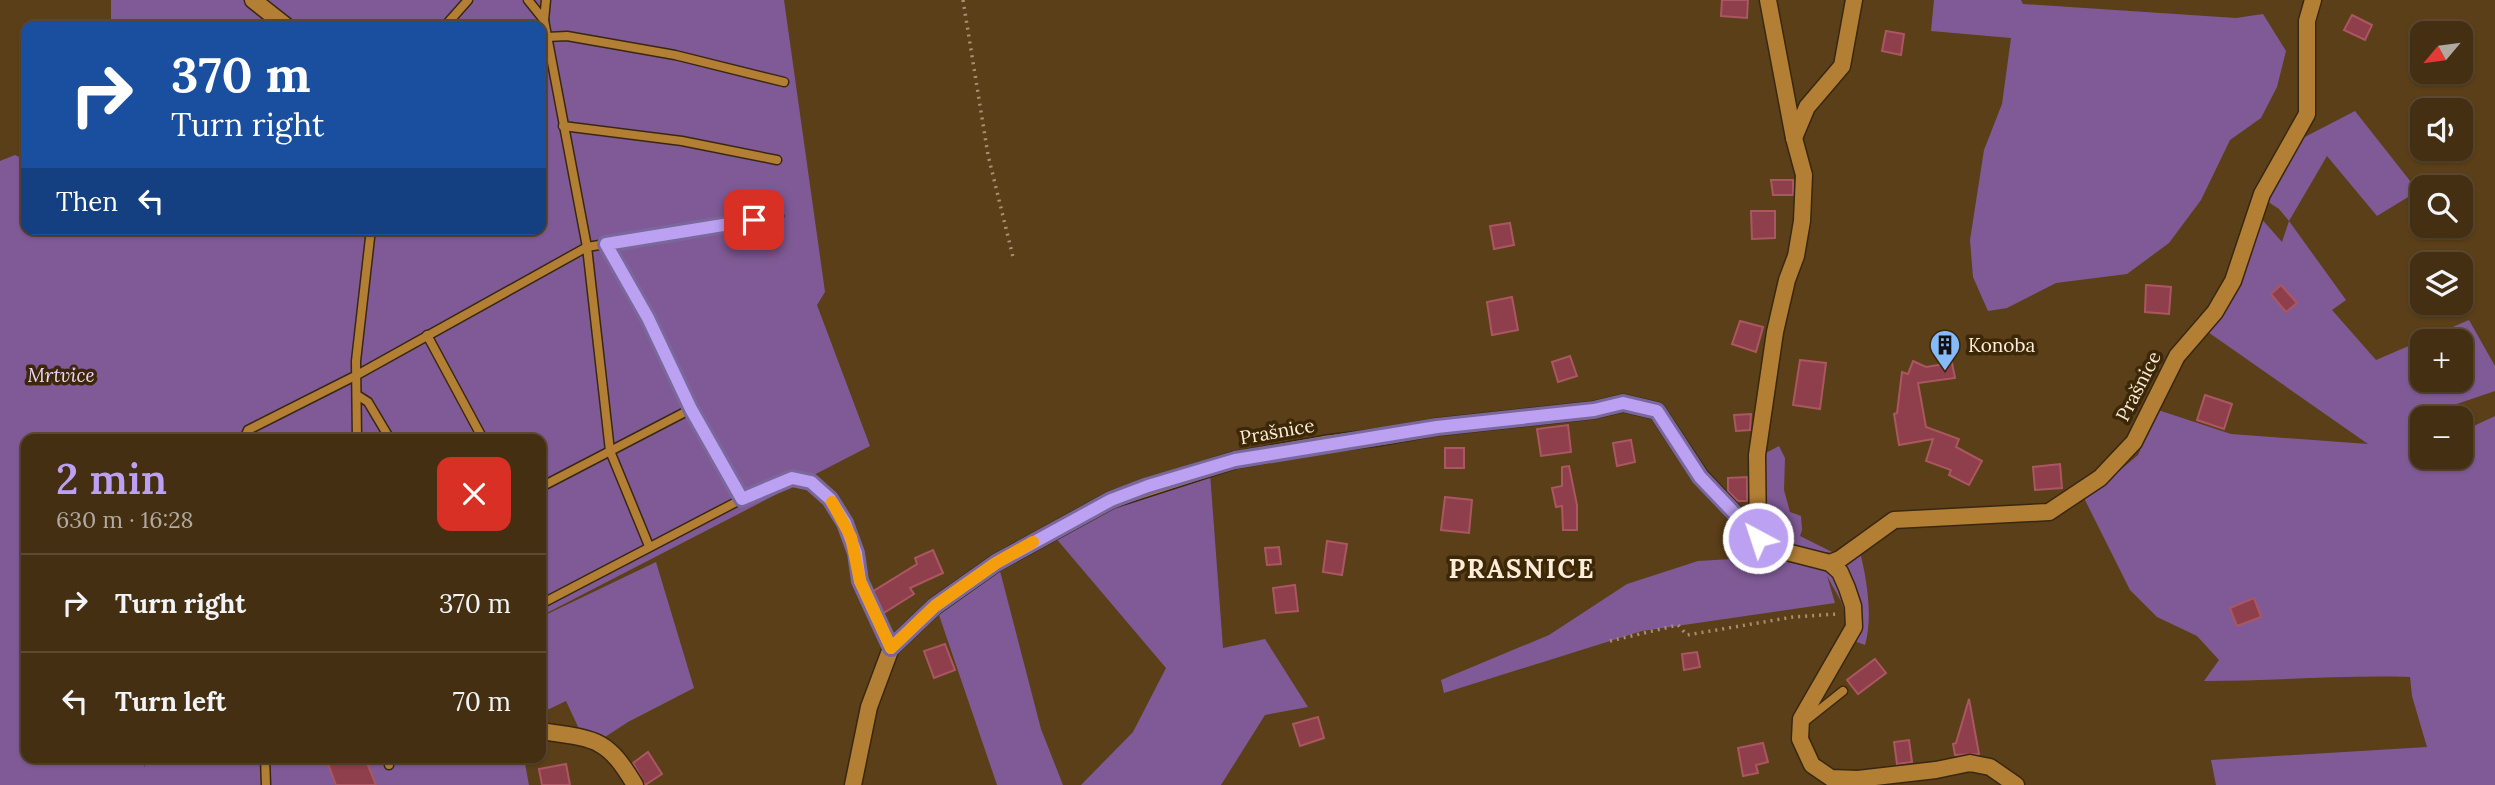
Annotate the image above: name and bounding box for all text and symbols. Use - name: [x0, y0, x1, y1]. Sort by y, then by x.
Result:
- north arrow: [2410, 21, 2473, 84]
- map controls: [2410, 21, 2473, 469]
- text: 370 m: [171, 43, 311, 105]
- icon: right: [56, 49, 147, 140]
- button: sound: [2410, 98, 2473, 161]
- text: Turn right: [171, 104, 324, 145]
- button: search: [2410, 175, 2473, 238]
- icon: left: [132, 182, 170, 220]
- text: Then: [56, 185, 118, 218]
- pin: [724, 190, 784, 250]
- icon: arrive: [735, 201, 773, 239]
- button: layers: [2410, 252, 2473, 315]
- building icon: Konoba: [1928, 328, 1962, 372]
- button: +: [2410, 329, 2473, 392]
- place label: Konoba: [1968, 333, 2036, 357]
- street label: Prašnice: [2110, 347, 2166, 425]
- park label: Mrtvice: [27, 363, 95, 387]
- button: −: [2410, 406, 2473, 469]
- street label: Prašnice: [1238, 413, 1316, 449]
- text: 2 min: [56, 452, 167, 506]
- button: close: [437, 457, 511, 531]
- position arrow: [1721, 501, 1795, 575]
- text: 630 m · 16:28: [56, 505, 194, 534]
- district label: PRASNICE: [1448, 552, 1596, 585]
- icon: right: [56, 584, 94, 622]
- text: Turn right: [115, 587, 246, 620]
- text: 370 m: [439, 587, 511, 620]
- icon: left: [56, 682, 94, 720]
- text: Turn left: [115, 685, 226, 718]
- text: 70 m: [453, 685, 511, 718]

